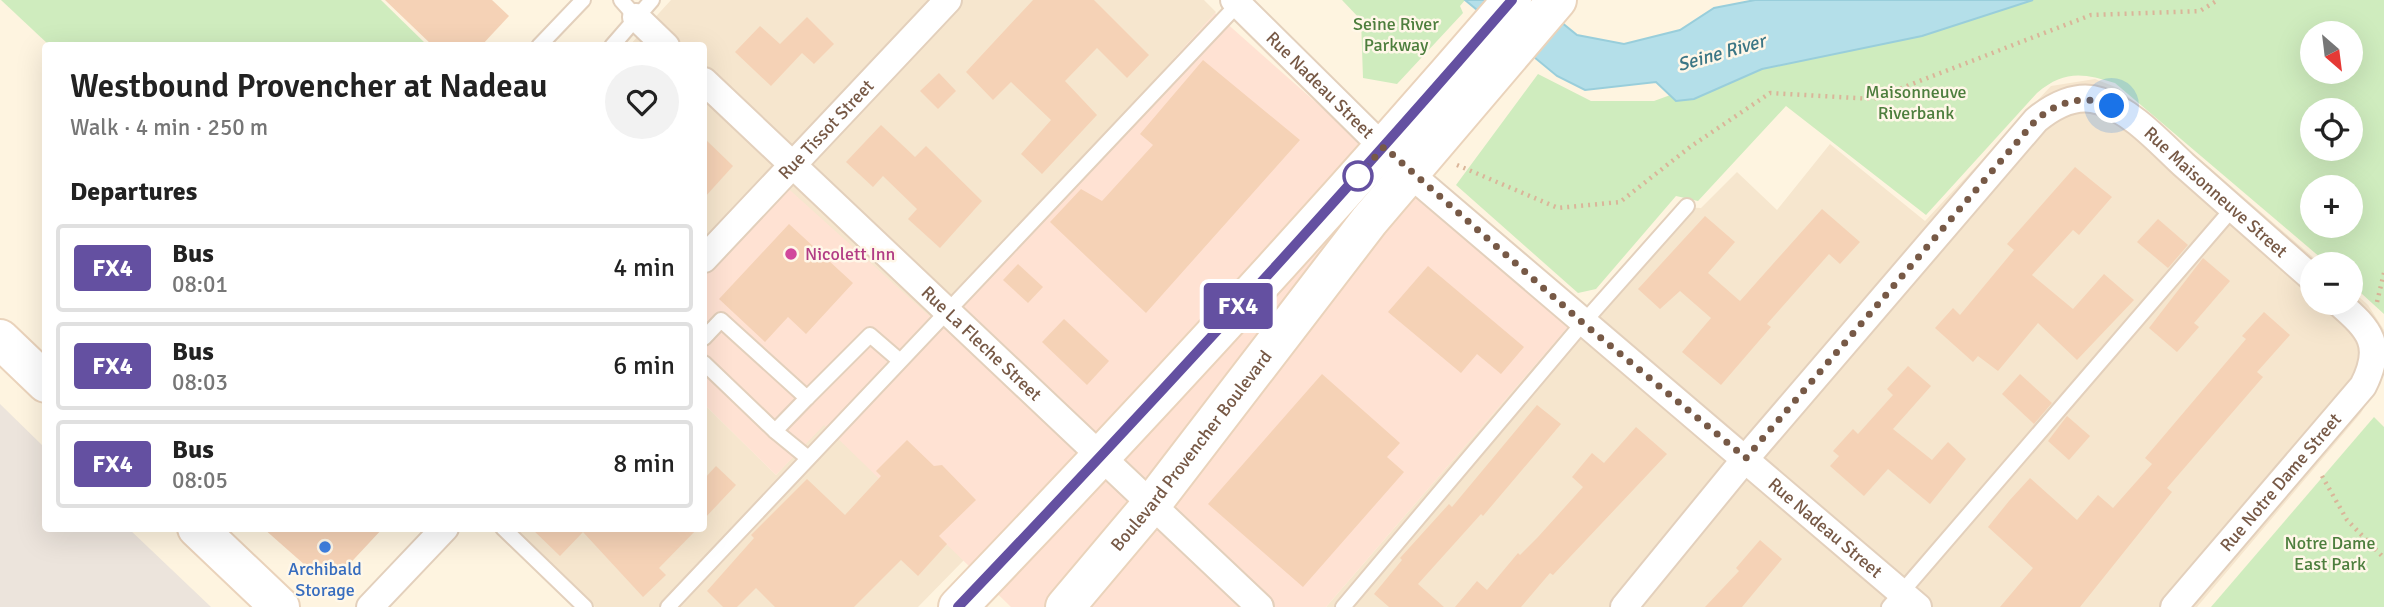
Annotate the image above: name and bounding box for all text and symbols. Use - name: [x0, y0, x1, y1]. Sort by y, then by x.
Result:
- park label: Seine River Parkway: [1353, 13, 1439, 56]
- north arrow: [2300, 21, 2362, 84]
- map controls: [2300, 21, 2363, 315]
- street label: Rue Nadeau Street: [1261, 27, 1379, 143]
- water label: Seine River: [1674, 28, 1771, 77]
- button: heart: [605, 65, 679, 139]
- text: Westbound Provencher at Nadeau: [70, 66, 548, 107]
- street label: Rue Tissot Street: [774, 75, 878, 184]
- park label: Maisonneuve Riverbank: [1865, 81, 1967, 124]
- your location: [2094, 88, 2129, 123]
- button: locate: [2300, 98, 2363, 161]
- text: Walk · 4 min · 250 m: [70, 113, 268, 142]
- street label: Rue Maisonneuve Street: [2140, 122, 2292, 262]
- unlabelled marker: [1343, 161, 1373, 191]
- button: +: [2300, 175, 2363, 238]
- text: Departures: [70, 176, 197, 208]
- text: Bus: [172, 238, 214, 270]
- place label: Nicolett Inn: [805, 243, 895, 265]
- marker: Nicolett Inn: [783, 246, 799, 262]
- text: 4 min: [613, 252, 675, 284]
- button: −: [2300, 252, 2363, 315]
- text: FX4: [92, 253, 133, 283]
- text: 08:01: [172, 270, 228, 299]
- street label: Rue La Fleche Street: [917, 281, 1046, 406]
- line badge: FX4: [1198, 283, 1278, 329]
- text: FX4: [1218, 291, 1258, 321]
- text: Bus: [172, 336, 214, 368]
- street label: Boulevard Provencher Boulevard: [1106, 346, 1277, 556]
- text: 6 min: [613, 350, 675, 382]
- text: FX4: [92, 351, 133, 381]
- text: 08:03: [172, 368, 228, 397]
- street label: Rue Notre Dame Street: [2215, 409, 2346, 556]
- text: Bus: [172, 434, 214, 466]
- text: 8 min: [613, 448, 675, 480]
- text: FX4: [92, 449, 133, 479]
- text: 08:05: [172, 466, 228, 495]
- street label: Rue Nadeau Street: [1764, 473, 1887, 583]
- park label: Notre Dame East Park: [2285, 532, 2375, 575]
- marker: Archibald Storage: [317, 539, 333, 555]
- place label: Archibald Storage: [288, 558, 362, 601]

